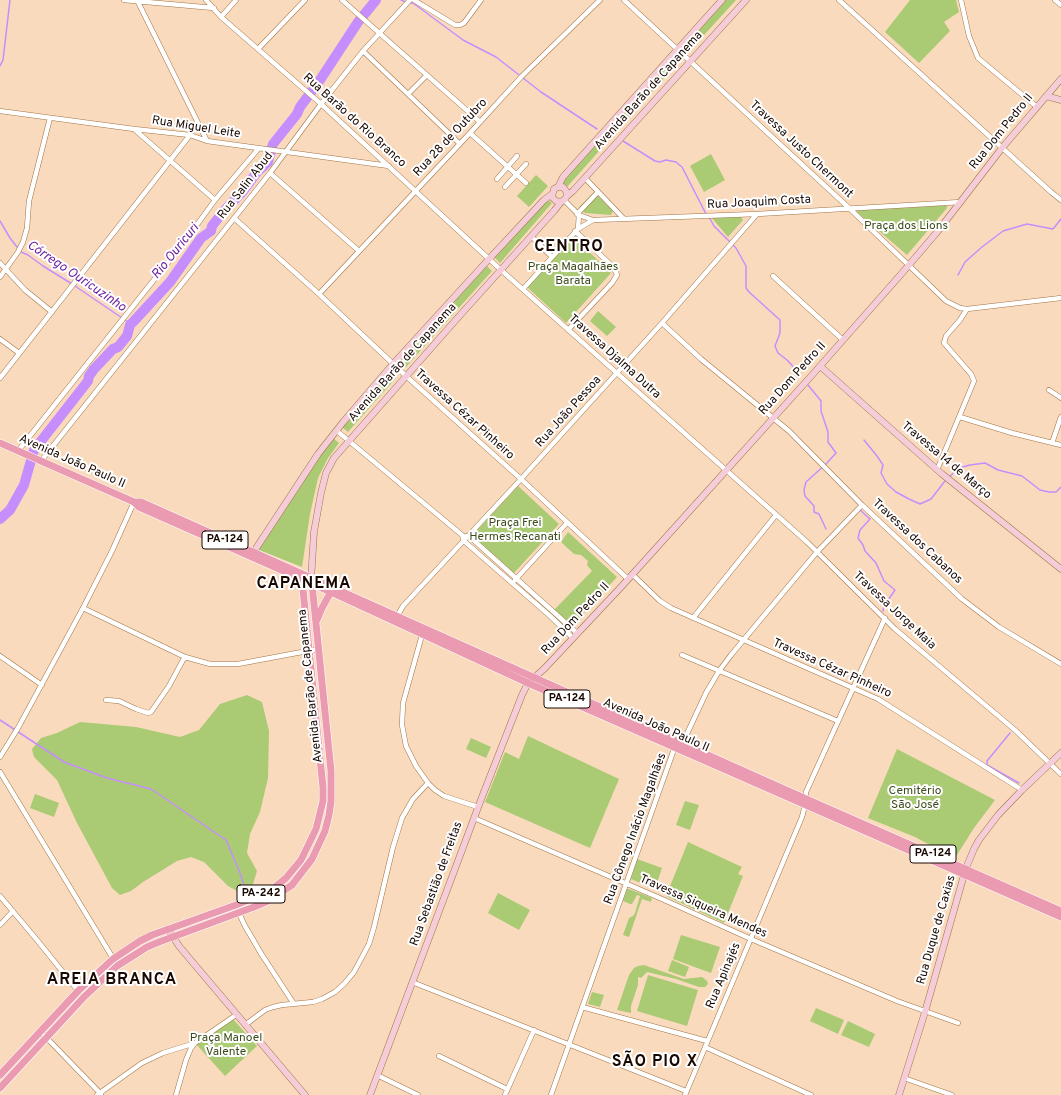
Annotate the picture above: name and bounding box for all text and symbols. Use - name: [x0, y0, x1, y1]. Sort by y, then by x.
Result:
- street label: Avenida Barão de Capanema: [592, 29, 706, 153]
- street label: Rua Barão do Rio Branco: [299, 71, 409, 171]
- street label: Rua Dom Pedro II: [967, 91, 1037, 173]
- street label: Rua 28 de Outubro: [411, 96, 491, 180]
- street label: Travessa Justo Chermont: [746, 98, 856, 202]
- street label: Rua Miguel Leite: [151, 114, 241, 142]
- street label: Rua Salin Abud: [215, 150, 277, 222]
- street label: Rua Joaquim Costa: [707, 193, 811, 213]
- park label: Praça dos Lions: [864, 220, 948, 234]
- water label: Rio Ouricuri: [149, 221, 203, 283]
- water label: Córrego Ouricuzinho: [24, 238, 128, 316]
- district label: CENTRO: [534, 238, 604, 258]
- park label: Praça Magalhães Barata: [528, 261, 618, 289]
- street label: Avenida Barão de Capanema: [346, 301, 460, 425]
- street label: Travessa Djalma Dutra: [565, 312, 663, 402]
- street label: Rua Dom Pedro II: [757, 340, 829, 418]
- street label: Travessa Cézar Pinheiro: [411, 367, 517, 463]
- street label: Rua João Pessoa: [533, 373, 605, 451]
- street label: Travessa 14 de Março: [898, 419, 994, 503]
- street label: Avenida João Paulo II: [17, 432, 127, 492]
- street label: Travessa dos Cabanos: [869, 497, 965, 587]
- park label: Praça Frei Hermes Recanati: [469, 517, 561, 545]
- road number: PA-124: [202, 531, 248, 549]
- street label: Travessa Jorge Maia: [850, 569, 938, 653]
- district label: CAPANEMA: [257, 575, 351, 595]
- street label: Rua Dom Pedro II: [539, 580, 613, 658]
- street label: Avenida Barão de Capanema: [296, 609, 326, 763]
- street label: Travessa Cézar Pinheiro: [770, 636, 894, 702]
- road number: PA-124: [544, 690, 590, 708]
- street label: Avenida João Paulo II: [601, 696, 711, 756]
- street label: Rua Cônego Inácio Magalhães: [602, 751, 670, 907]
- park label: Cemitério São José: [889, 785, 941, 813]
- street label: Rua Sebastião de Freitas: [408, 820, 466, 948]
- road number: PA-124: [910, 845, 956, 863]
- street label: Travessa Siqueira Mendes: [637, 872, 769, 942]
- street label: Rua Duque de Caxias: [915, 874, 959, 986]
- road number: PA-242: [237, 885, 285, 903]
- street label: Rua Apinajés: [704, 941, 744, 1011]
- district label: AREIA BRANCA: [47, 971, 177, 991]
- park label: Praça Manoel Valente: [190, 1032, 262, 1060]
- district label: SÃO PIO X: [612, 1053, 698, 1073]

